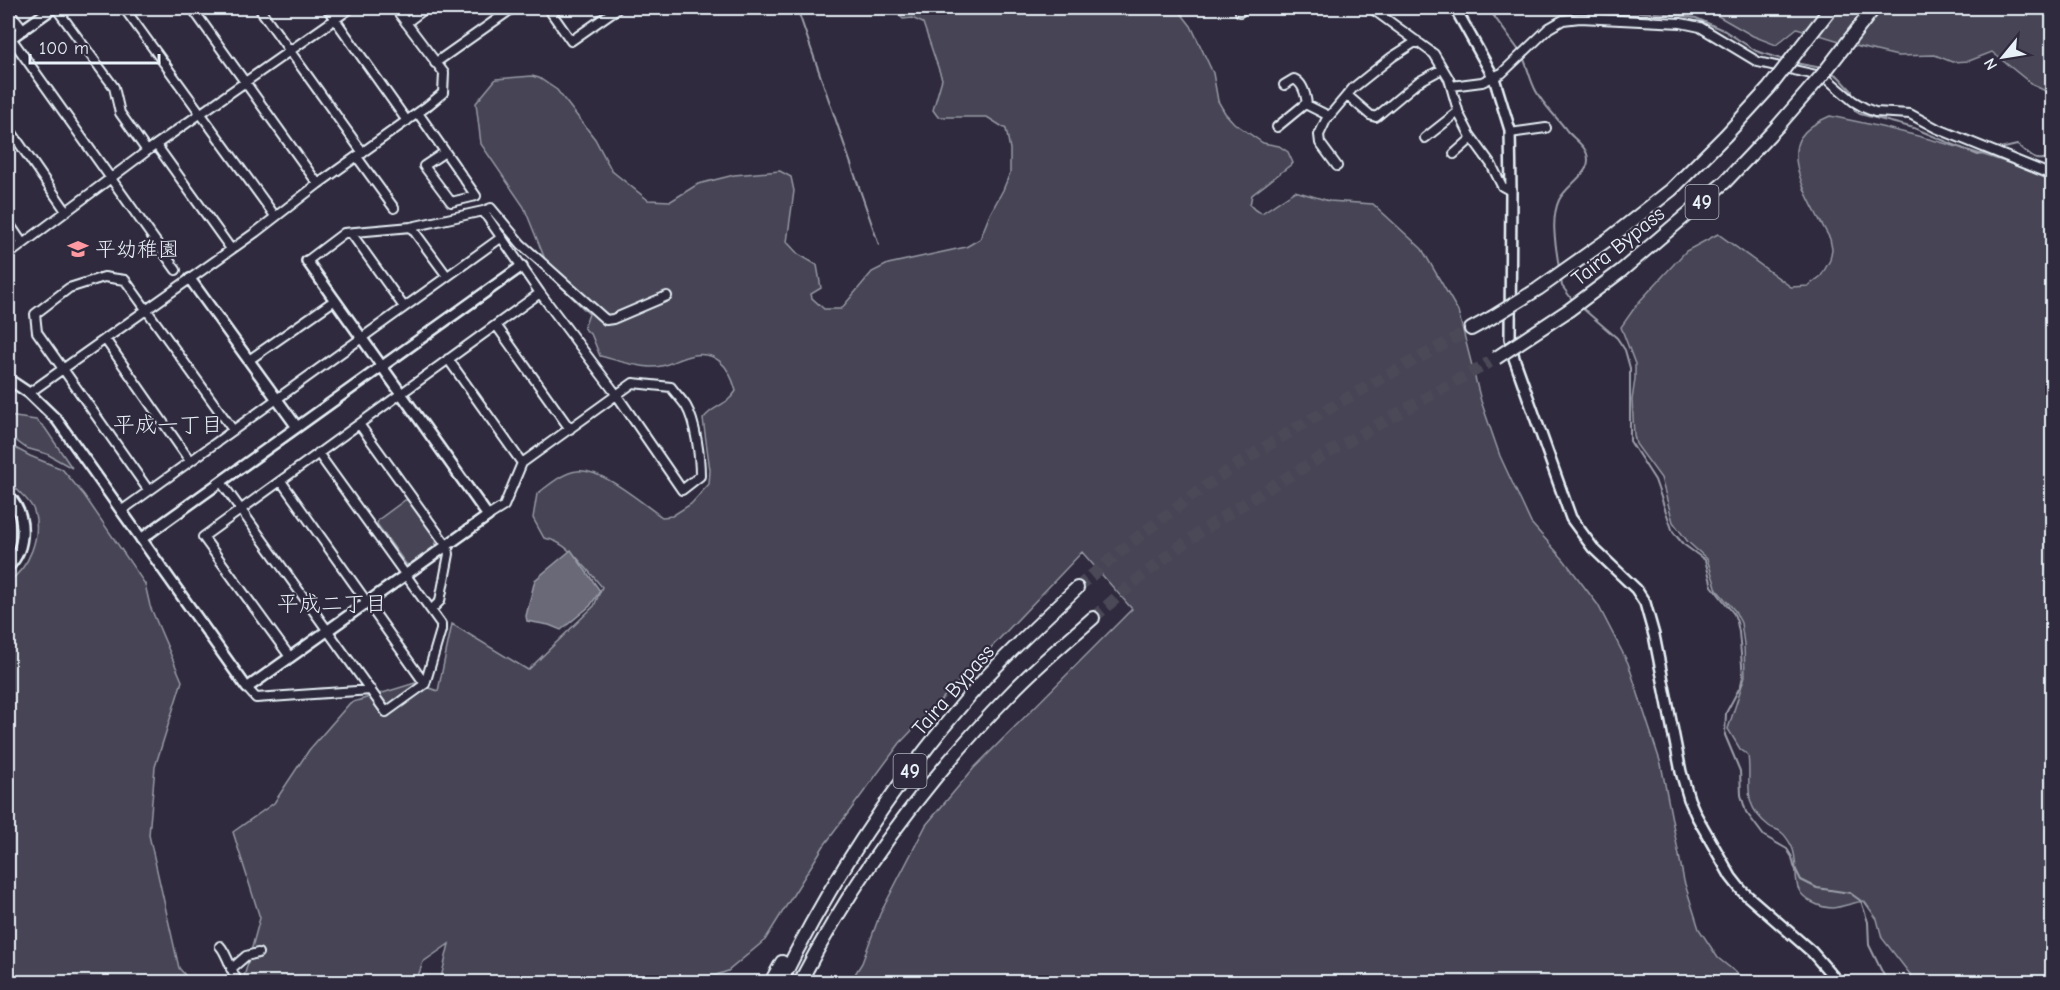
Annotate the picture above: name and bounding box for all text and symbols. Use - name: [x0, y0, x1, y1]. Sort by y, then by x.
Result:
- scale bar: [30, 27, 159, 65]
- north arrow: [1973, 27, 2033, 87]
- text: 100 m: [39, 38, 89, 59]
- text: N: [1980, 55, 2001, 73]
- road number: 49: [1686, 185, 1718, 219]
- street label: Taira Bypass: [1567, 201, 1669, 291]
- school or university icon: 平幼稚園: [66, 237, 90, 261]
- place label: 平幼稚園: [95, 237, 179, 261]
- district label: 平成一丁目: [113, 412, 223, 438]
- district label: 平成二丁目: [277, 591, 387, 617]
- street label: Taira Bypass: [907, 640, 999, 740]
- road number: 49: [894, 754, 926, 788]

